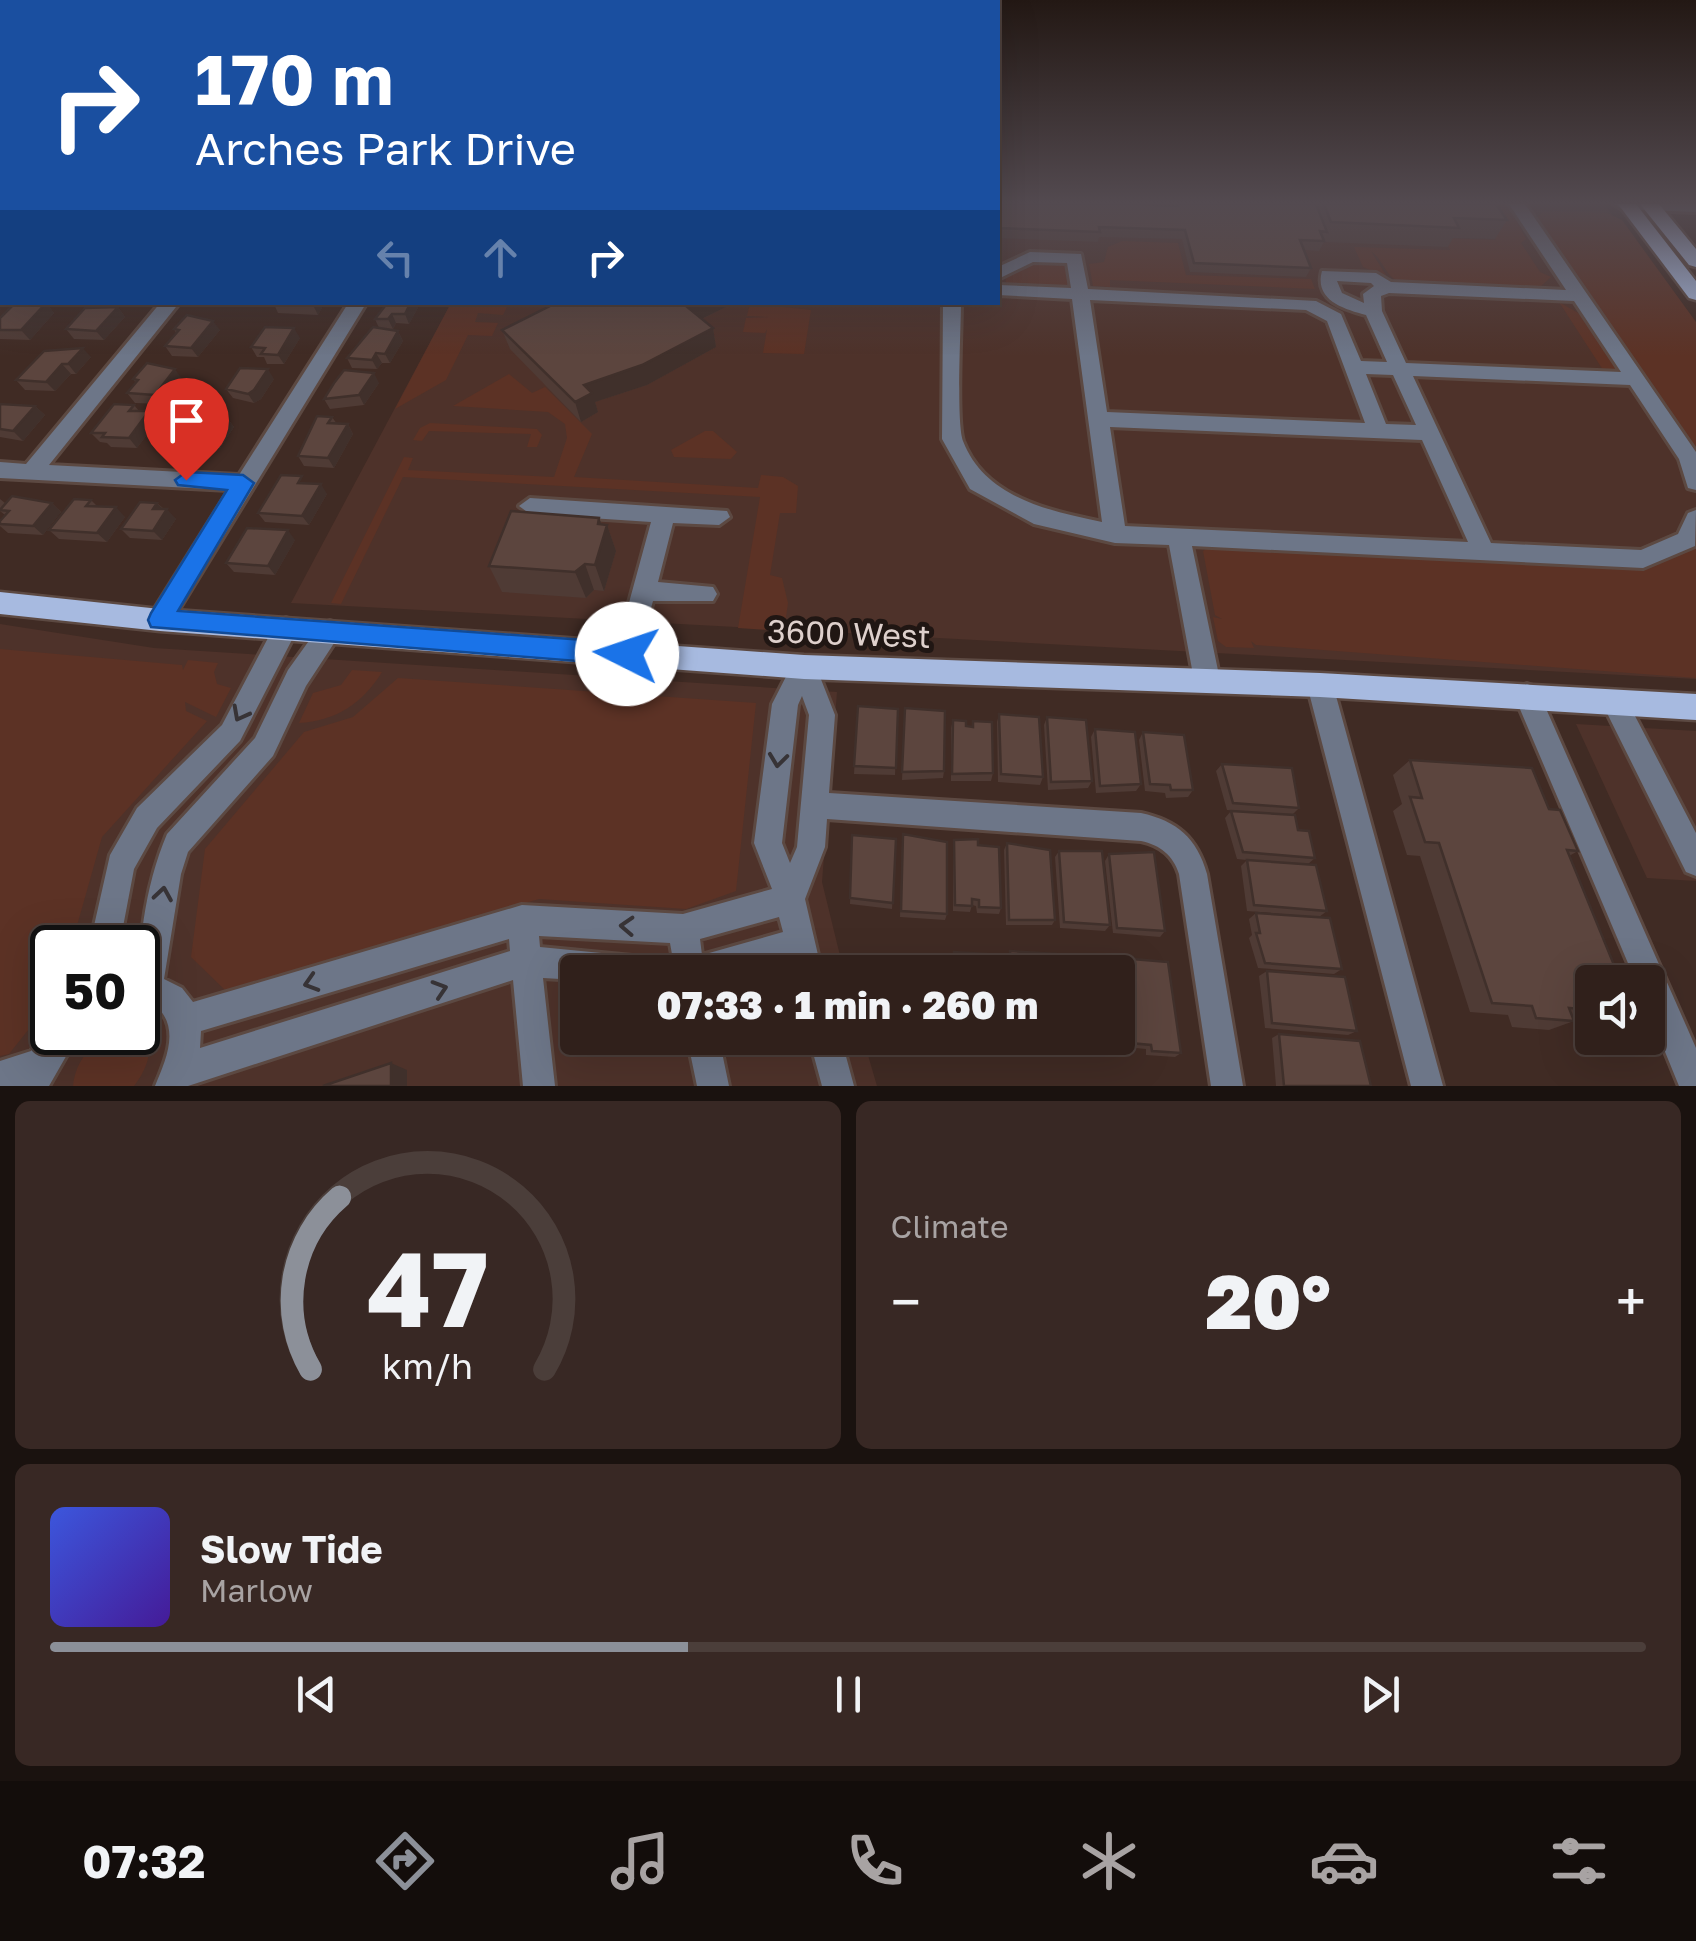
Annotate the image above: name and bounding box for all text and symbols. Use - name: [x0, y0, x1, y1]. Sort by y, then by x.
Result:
- text: 170 m: [195, 36, 393, 120]
- icon: right: [30, 40, 160, 170]
- text: Arches Park Drive: [195, 121, 576, 175]
- icon: left: [368, 230, 423, 285]
- icon: ahead: [473, 230, 528, 285]
- icon: right: [578, 230, 633, 285]
- pin: [144, 378, 229, 481]
- icon: arrive: [159, 393, 214, 448]
- position arrow: [575, 602, 679, 706]
- street label: 3600 West: [767, 611, 931, 655]
- one-way arrow: [233, 704, 252, 722]
- one-way arrow: [768, 752, 789, 768]
- one-way arrow: [152, 885, 173, 902]
- one-way arrow: [618, 916, 634, 937]
- speed limit sign: 50: [30, 925, 160, 1055]
- map controls: [1575, 965, 1665, 1055]
- button: sound: [1575, 965, 1665, 1055]
- one-way arrow: [303, 971, 320, 992]
- one-way arrow: [431, 980, 448, 1000]
- text: 07:33 · 1 min · 260 m: [657, 982, 1038, 1027]
- text: Climate: [891, 1207, 1009, 1245]
- text: 47: [367, 1225, 489, 1350]
- text: 20°: [1206, 1255, 1331, 1346]
- text: −: [891, 1268, 921, 1334]
- text: +: [1616, 1268, 1646, 1334]
- text: km/h: [382, 1344, 473, 1387]
- text: Slow Tide: [200, 1526, 383, 1571]
- text: Marlow: [200, 1571, 313, 1609]
- icon: previous: [289, 1667, 344, 1722]
- icon: pause: [821, 1667, 876, 1722]
- icon: next: [1353, 1667, 1408, 1722]
- icon: directions: [370, 1826, 440, 1896]
- icon: music: [605, 1826, 675, 1896]
- icon: phone: [840, 1826, 910, 1896]
- icon: climate: [1074, 1826, 1144, 1896]
- icon: car: [1309, 1826, 1379, 1896]
- icon: filters: [1544, 1826, 1614, 1896]
- text: 07:32: [82, 1834, 205, 1888]

